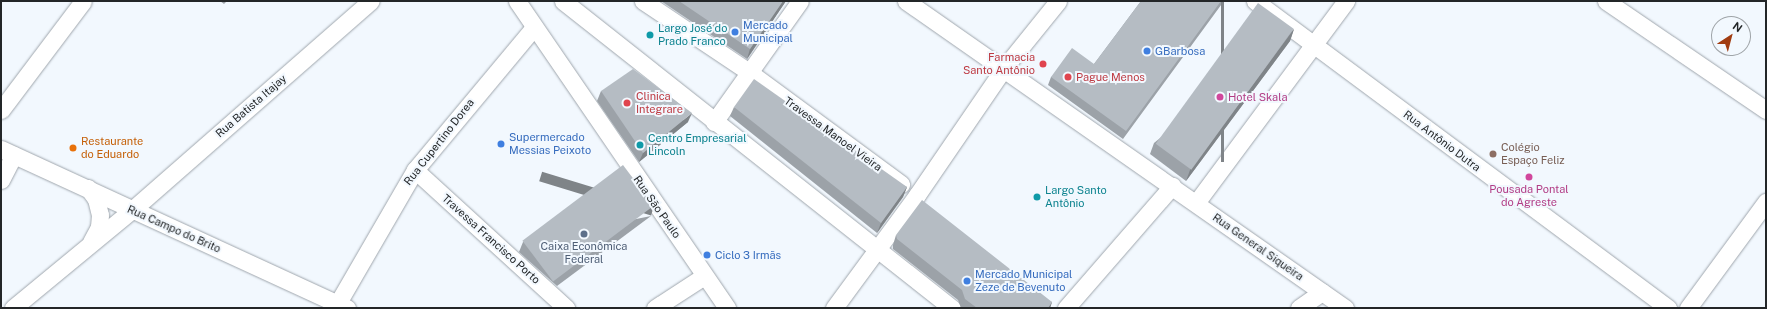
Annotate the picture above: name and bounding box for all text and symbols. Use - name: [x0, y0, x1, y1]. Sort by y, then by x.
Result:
- north arrow: [1711, 16, 1751, 56]
- place label: Mercado Municipal: [743, 19, 793, 45]
- text: N: [1730, 20, 1744, 34]
- place label: Largo José do Prado Franco: [658, 22, 728, 48]
- marker: Mercado Municipal: [730, 27, 740, 37]
- marker: Largo José do Prado Franco: [645, 30, 655, 40]
- place label: GBarbosa: [1155, 44, 1205, 58]
- marker: GBarbosa: [1142, 46, 1152, 56]
- place label: Farmacia Santo Antônio: [963, 51, 1035, 77]
- marker: Farmacia Santo Antônio: [1038, 59, 1048, 69]
- place label: Pague Menos: [1076, 70, 1145, 84]
- street label: Rua Batista Itajay: [213, 72, 289, 140]
- marker: Pague Menos: [1063, 72, 1073, 82]
- place label: Clinica Integrare: [636, 90, 683, 116]
- place label: Hotel Skala: [1228, 90, 1288, 104]
- marker: Hotel Skala: [1215, 92, 1225, 102]
- street label: Travessa Manoel Vieira: [782, 94, 884, 174]
- street label: Rua Cupertino Dorea: [401, 96, 477, 188]
- marker: Clinica Integrare: [621, 97, 633, 109]
- street label: Rua Antônio Dutra: [1401, 108, 1483, 174]
- place label: Supermercado Messias Peixoto: [509, 131, 591, 157]
- place label: Centro Empresarial Lincoln: [648, 132, 747, 158]
- place label: Restaurante do Eduardo: [81, 135, 143, 161]
- marker: Supermercado Messias Peixoto: [496, 139, 506, 149]
- marker: Centro Empresarial Lincoln: [635, 140, 645, 150]
- place label: Colégio Espaço Feliz: [1501, 141, 1565, 167]
- marker: Restaurante do Eduardo: [68, 143, 78, 153]
- marker: Colégio Espaço Feliz: [1488, 149, 1498, 159]
- marker: Pousada Pontal do Agreste: [1524, 172, 1534, 182]
- street label: Rua São Paulo: [631, 173, 683, 241]
- place label: Pousada Pontal do Agreste: [1489, 183, 1569, 209]
- place label: Largo Santo Antônio: [1045, 184, 1107, 210]
- street label: Travessa Francisco Porto: [439, 191, 543, 287]
- marker: Largo Santo Antônio: [1032, 192, 1042, 202]
- street label: Rua Campo do Brito: [125, 202, 223, 256]
- street label: Rua General Siqueira: [1210, 211, 1306, 283]
- marker: Caixa Econômica Federal: [579, 229, 589, 239]
- place label: Caixa Econômica Federal: [541, 240, 627, 266]
- place label: Ciclo 3 Irmãs: [715, 248, 781, 262]
- marker: Ciclo 3 Irmãs: [702, 250, 712, 260]
- place label: Mercado Municipal Zeze de Bevenuto: [975, 268, 1072, 294]
- marker: Mercado Municipal Zeze de Bevenuto: [962, 276, 972, 286]

